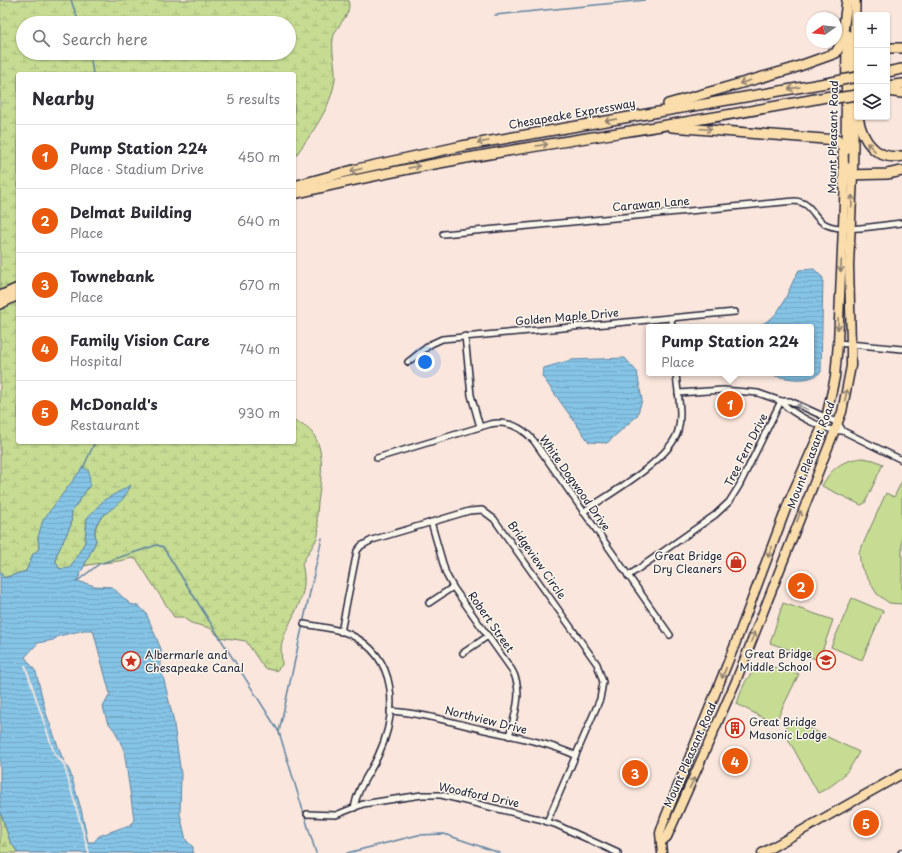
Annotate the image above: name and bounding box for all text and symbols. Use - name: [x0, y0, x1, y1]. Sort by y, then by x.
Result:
- north arrow: [806, 12, 842, 48]
- map controls: [854, 12, 890, 120]
- button: +: [854, 12, 890, 48]
- search box: [16, 16, 296, 60]
- icon: search: [30, 27, 52, 49]
- text: Search here: [62, 27, 148, 50]
- button: −: [854, 48, 890, 84]
- one-way arrow: [738, 79, 751, 86]
- street label: Mount Pleasant Road: [823, 80, 842, 194]
- one-way arrow: [788, 84, 801, 92]
- button: layers: [854, 84, 890, 120]
- text: Nearby: [32, 85, 94, 111]
- text: 5 results: [226, 89, 280, 108]
- street label: Chesapeake Expressway: [507, 94, 637, 133]
- one-way arrow: [605, 116, 618, 124]
- one-way arrow: [699, 125, 712, 132]
- text: Pump Station 224: [70, 136, 207, 159]
- one-way arrow: [477, 138, 490, 146]
- one-way arrow: [535, 141, 548, 149]
- one-way arrow: [867, 142, 876, 152]
- text: 1: [42, 147, 48, 166]
- text: 450 m: [238, 147, 280, 166]
- text: Place · Stadium Drive: [70, 159, 204, 178]
- one-way arrow: [407, 163, 420, 171]
- one-way arrow: [349, 166, 362, 174]
- street label: Carawan Lane: [612, 192, 690, 215]
- one-way arrow: [849, 195, 856, 208]
- text: Delmat Building: [70, 200, 192, 223]
- text: 2: [40, 211, 50, 230]
- text: 640 m: [237, 211, 280, 230]
- text: Place: [70, 223, 103, 242]
- one-way arrow: [837, 259, 844, 272]
- text: Townebank: [70, 264, 155, 287]
- text: 3: [41, 275, 49, 294]
- text: 670 m: [239, 275, 280, 294]
- text: Place: [70, 287, 103, 306]
- street label: Golden Maple Drive: [514, 303, 620, 330]
- one-way arrow: [835, 317, 842, 330]
- popup: [646, 324, 814, 376]
- text: Family Vision Care: [70, 328, 210, 351]
- text: Pump Station 224: [661, 329, 799, 352]
- text: 4: [41, 339, 49, 358]
- text: 740 m: [239, 339, 280, 358]
- text: Hospital: [70, 351, 122, 370]
- your location: [415, 352, 435, 372]
- text: Place: [661, 352, 695, 371]
- pin: 1: [717, 389, 743, 419]
- one-way arrow: [842, 389, 850, 402]
- text: McDonald's: [70, 392, 158, 415]
- street label: Mount Pleasant Road: [782, 399, 839, 511]
- text: 5: [41, 403, 49, 422]
- text: 930 m: [238, 403, 280, 422]
- one-way arrow: [796, 403, 808, 410]
- street label: Tree Fern Drive: [720, 410, 771, 489]
- text: Restaurant: [70, 415, 140, 434]
- street label: White Dogwood Drive: [536, 431, 615, 534]
- one-way arrow: [796, 511, 804, 523]
- street label: Bridgeview Circle: [504, 517, 571, 602]
- one-way arrow: [766, 545, 773, 558]
- place label: Great Bridge Dry Cleaners: [653, 547, 722, 577]
- shop icon: Great Bridge Dry Cleaners: [725, 551, 747, 573]
- pin: 2: [788, 571, 814, 601]
- street label: Robert Street: [464, 588, 519, 656]
- one-way arrow: [749, 632, 757, 644]
- place label: Great Bridge Middle School: [740, 645, 812, 675]
- place label: Albermarle and Chesapeake Canal: [145, 646, 244, 676]
- school or university icon: Great Bridge Middle School: [815, 649, 837, 671]
- place icon: Albermarle and Chesapeake Canal: [120, 650, 142, 672]
- one-way arrow: [719, 667, 727, 679]
- street label: Mount Pleasant Road: [659, 700, 720, 810]
- street label: Northview Drive: [443, 701, 529, 738]
- place label: Great Bridge Masonic Lodge: [749, 713, 827, 743]
- building icon: Great Bridge Masonic Lodge: [724, 717, 746, 739]
- pin: 4: [722, 746, 748, 776]
- pin: 3: [622, 758, 648, 788]
- street label: Woodford Drive: [437, 778, 521, 811]
- one-way arrow: [689, 778, 696, 790]
- pin: 5: [853, 808, 879, 838]

